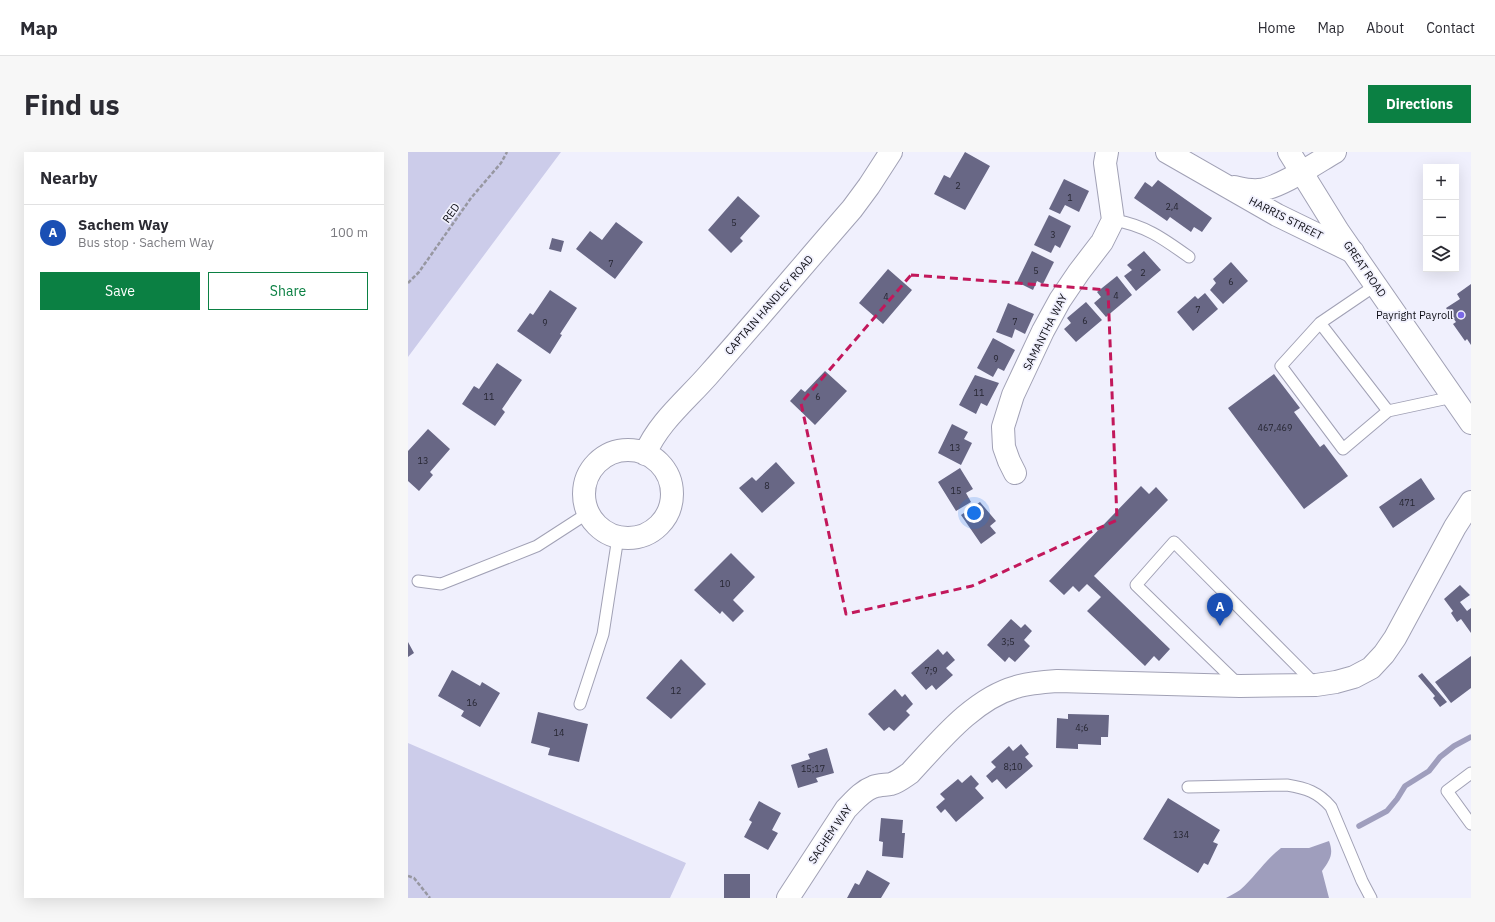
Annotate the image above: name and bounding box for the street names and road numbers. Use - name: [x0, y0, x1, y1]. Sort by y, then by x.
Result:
- street label: HARRIS STREET: [1247, 193, 1326, 243]
- street label: RED: [439, 200, 463, 226]
- street label: GREAT ROAD: [1341, 238, 1389, 300]
- street label: CAPTAIN HANDLEY ROAD: [722, 252, 816, 358]
- street label: SAMANTHA WAY: [1020, 291, 1070, 372]
- street label: SACHEM WAY: [805, 801, 855, 866]

